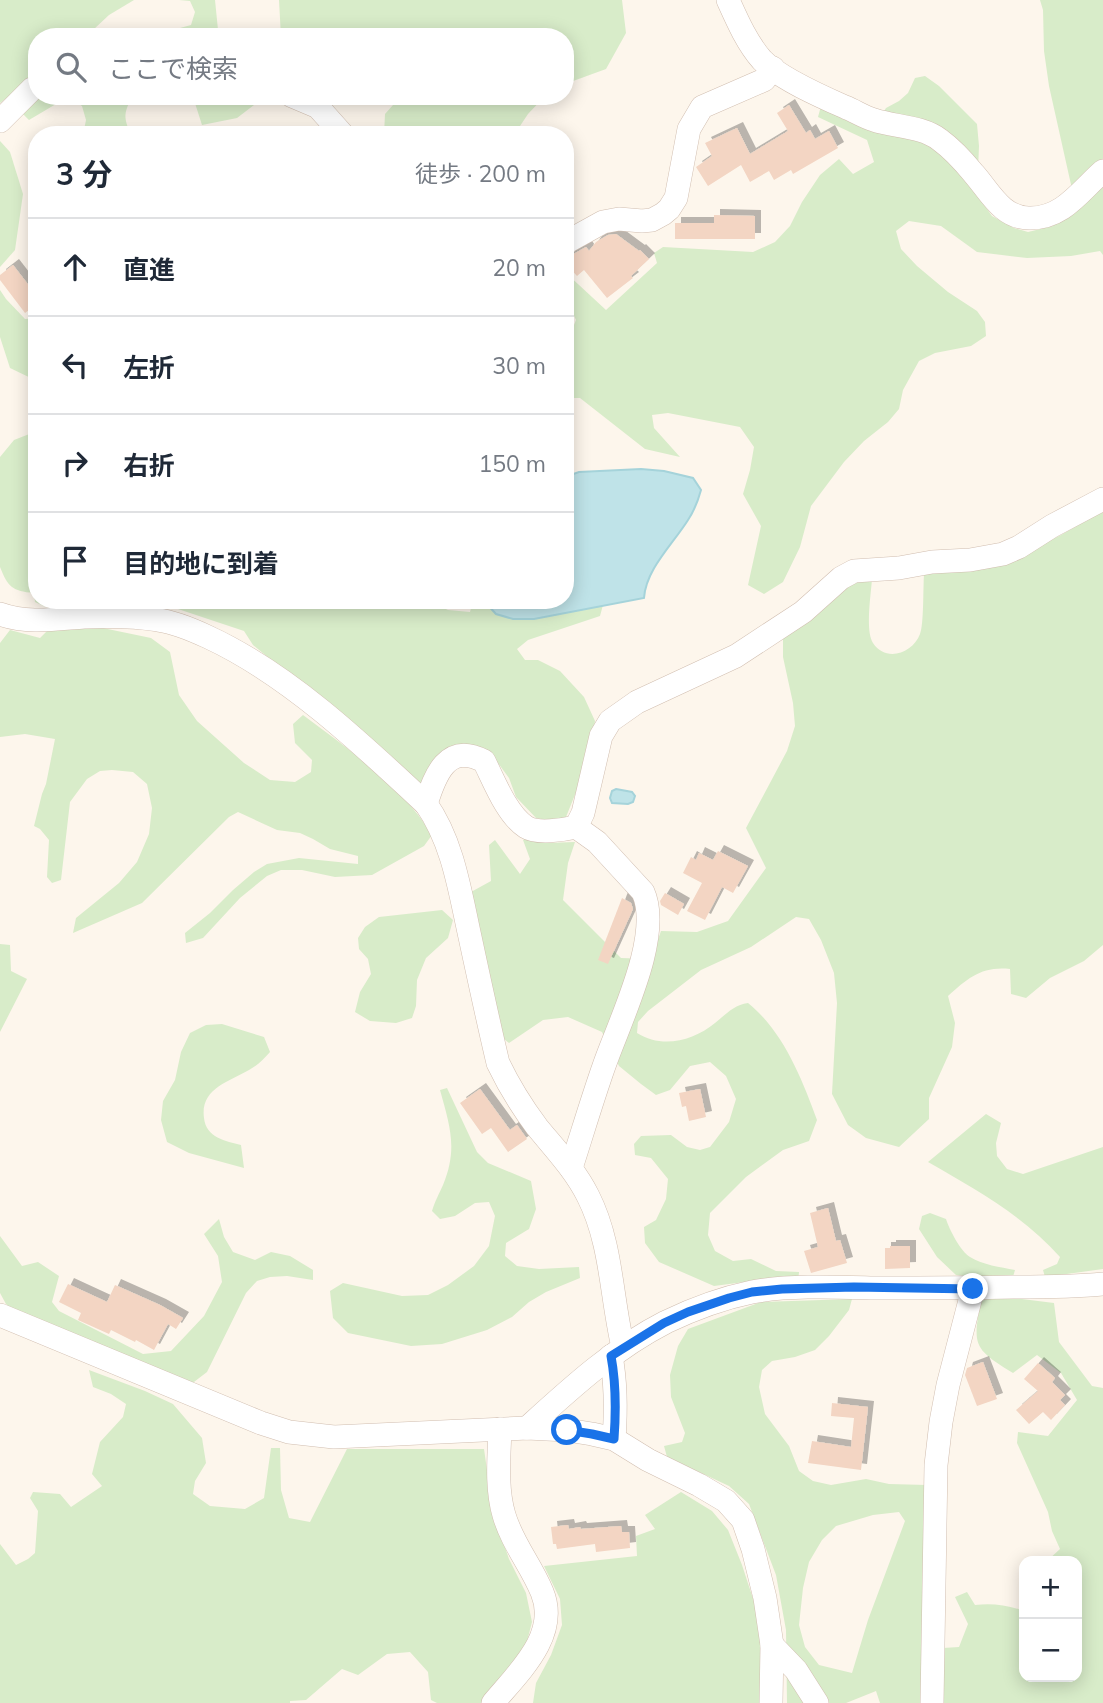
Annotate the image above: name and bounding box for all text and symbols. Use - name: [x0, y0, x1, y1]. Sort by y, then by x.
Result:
- search box: [28, 28, 574, 105]
- icon: search: [52, 48, 90, 86]
- text: ここで検索: [108, 52, 238, 85]
- text: 3 分: [56, 155, 112, 193]
- text: 徒歩 · 200 m: [415, 159, 546, 188]
- icon: ahead: [56, 248, 94, 286]
- text: 直進: [123, 253, 175, 286]
- text: 20 m: [492, 253, 546, 282]
- icon: left: [56, 346, 94, 384]
- text: 左折: [123, 351, 175, 384]
- text: 30 m: [492, 351, 546, 380]
- icon: right: [56, 444, 94, 482]
- text: 右折: [123, 449, 175, 482]
- text: 150 m: [478, 449, 546, 478]
- icon: arrive: [56, 542, 94, 580]
- text: 目的地に到着: [123, 547, 279, 580]
- route end: [957, 1273, 988, 1304]
- route start: [551, 1414, 582, 1445]
- map controls: [1019, 1556, 1082, 1682]
- button: +: [1019, 1556, 1082, 1619]
- button: −: [1019, 1619, 1082, 1682]

